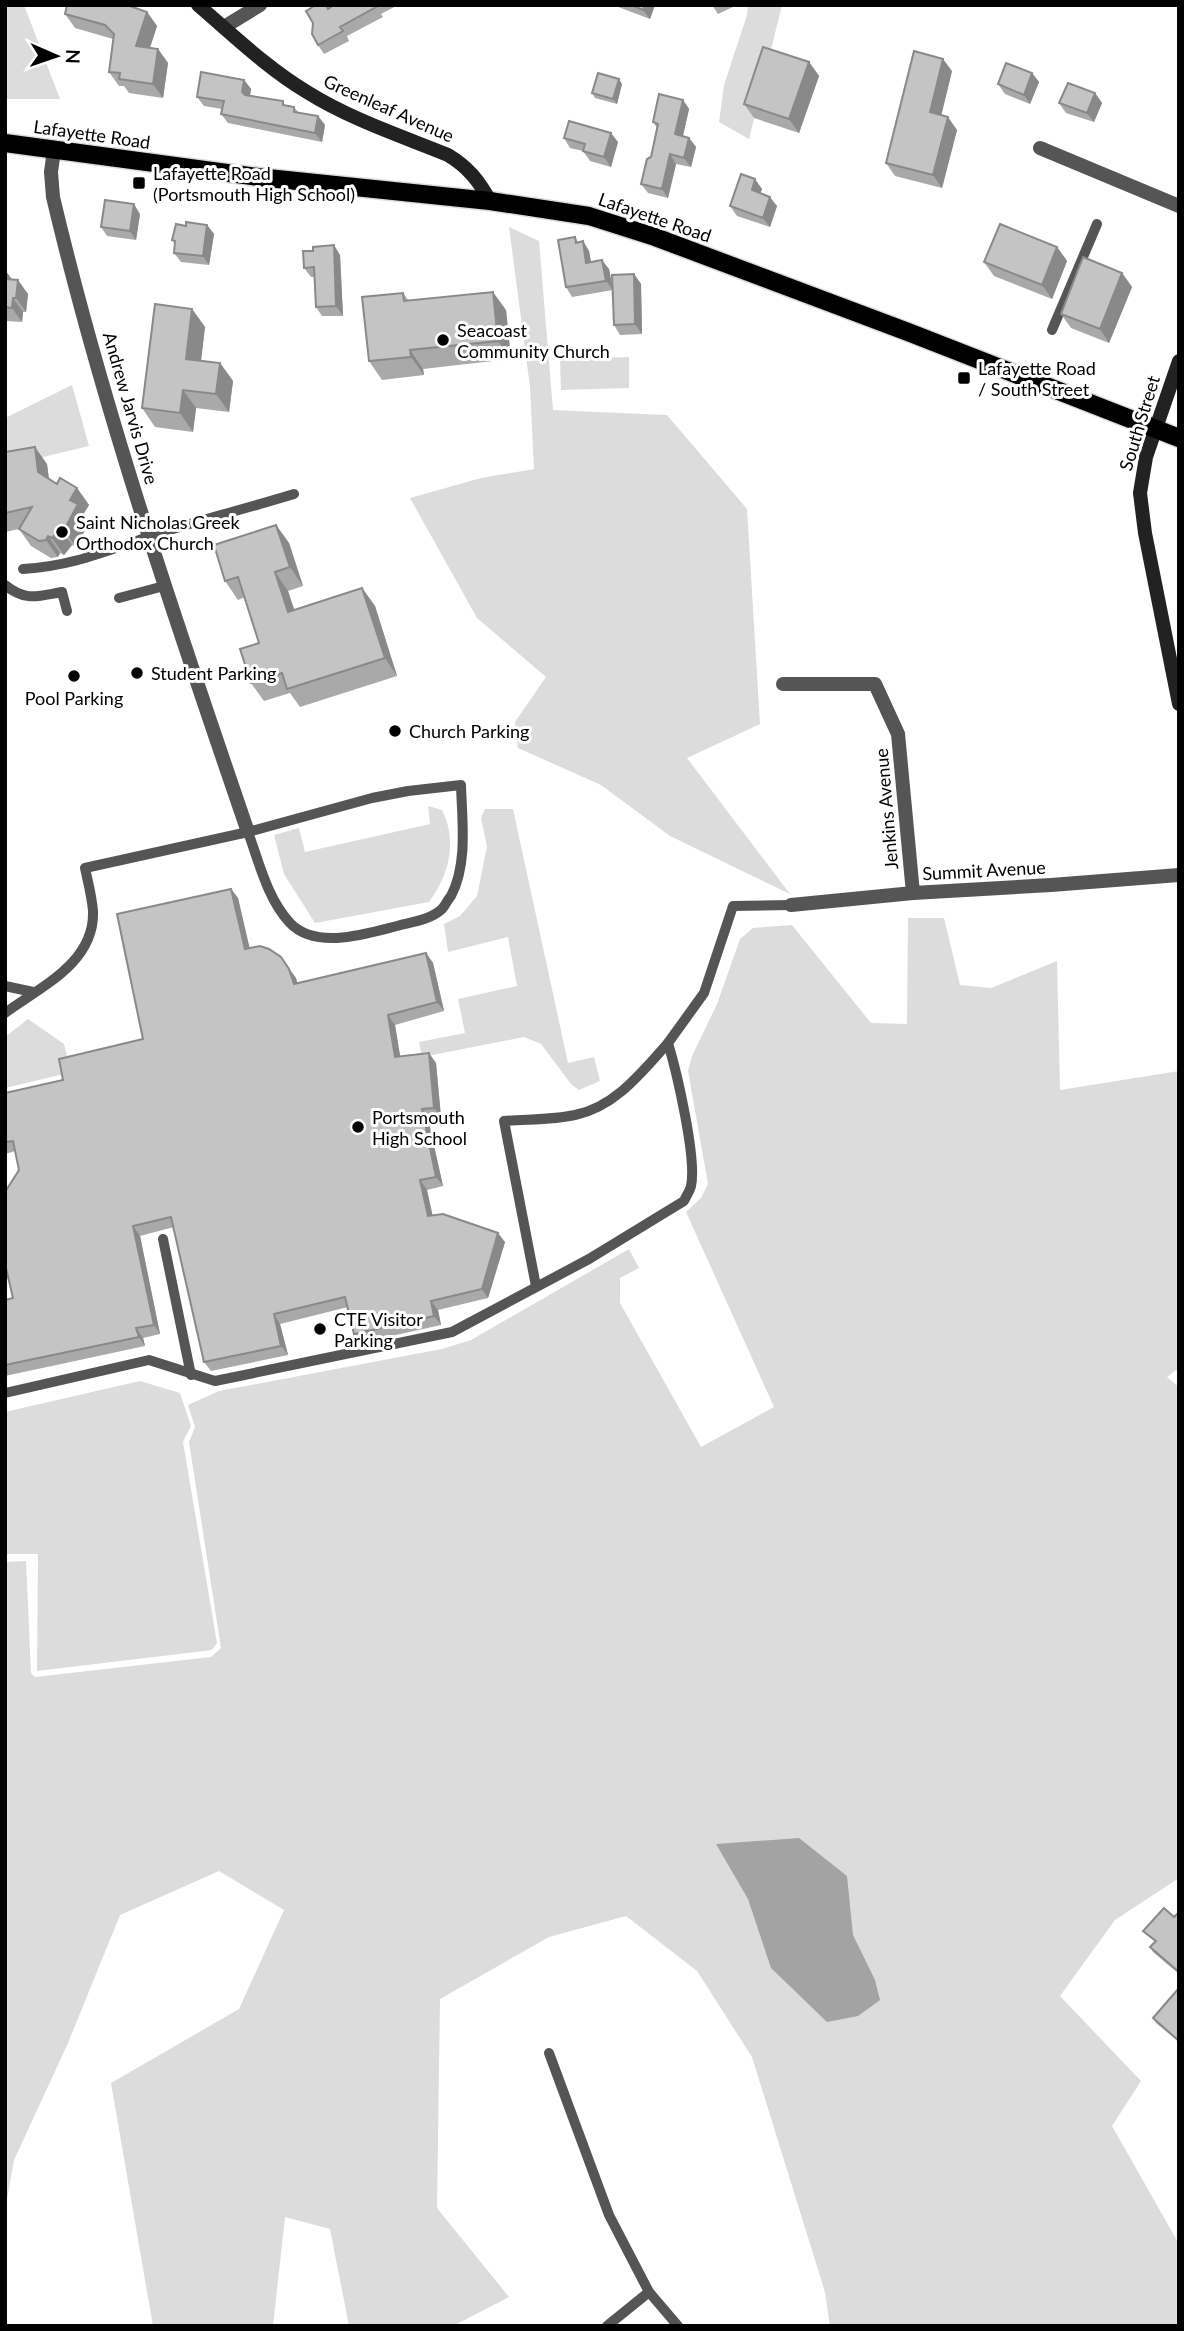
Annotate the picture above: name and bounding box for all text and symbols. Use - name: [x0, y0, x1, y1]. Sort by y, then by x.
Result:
- north arrow: [21, 21, 91, 91]
- text: N: [62, 49, 85, 64]
- street label: Greenleaf Avenue: [320, 69, 458, 147]
- street label: Lafayette Road: [32, 115, 152, 153]
- place label: Lafayette Road (Portsmouth High School): [153, 162, 355, 205]
- marker: Lafayette Road (Portsmouth High School): [131, 175, 147, 191]
- street label: Lafayette Road: [596, 187, 714, 247]
- place label: Seacoast Community Church: [457, 319, 610, 362]
- street label: Andrew Jarvis Drive: [99, 329, 163, 487]
- marker: Seacoast Community Church: [435, 332, 451, 348]
- place label: Lafayette Road / South Street: [978, 357, 1096, 400]
- marker: Lafayette Road / South Street: [956, 370, 972, 386]
- street label: South Street: [1114, 372, 1164, 473]
- place label: Saint Nicholas Greek Orthodox Church: [76, 511, 240, 554]
- marker: Saint Nicholas Greek Orthodox Church: [54, 524, 70, 540]
- place label: Student Parking: [151, 662, 276, 684]
- marker: Student Parking: [129, 665, 145, 681]
- marker: Pool Parking: [66, 668, 82, 684]
- place label: Pool Parking: [25, 687, 123, 709]
- place label: Church Parking: [409, 720, 529, 742]
- marker: Church Parking: [387, 723, 403, 739]
- street label: Jenkins Avenue: [870, 747, 902, 871]
- street label: Summit Avenue: [922, 856, 1046, 884]
- place label: Portsmouth High School: [372, 1106, 467, 1149]
- marker: Portsmouth High School: [350, 1119, 366, 1135]
- place label: CTE Visitor Parking: [334, 1308, 423, 1351]
- marker: CTE Visitor Parking: [312, 1321, 328, 1337]

